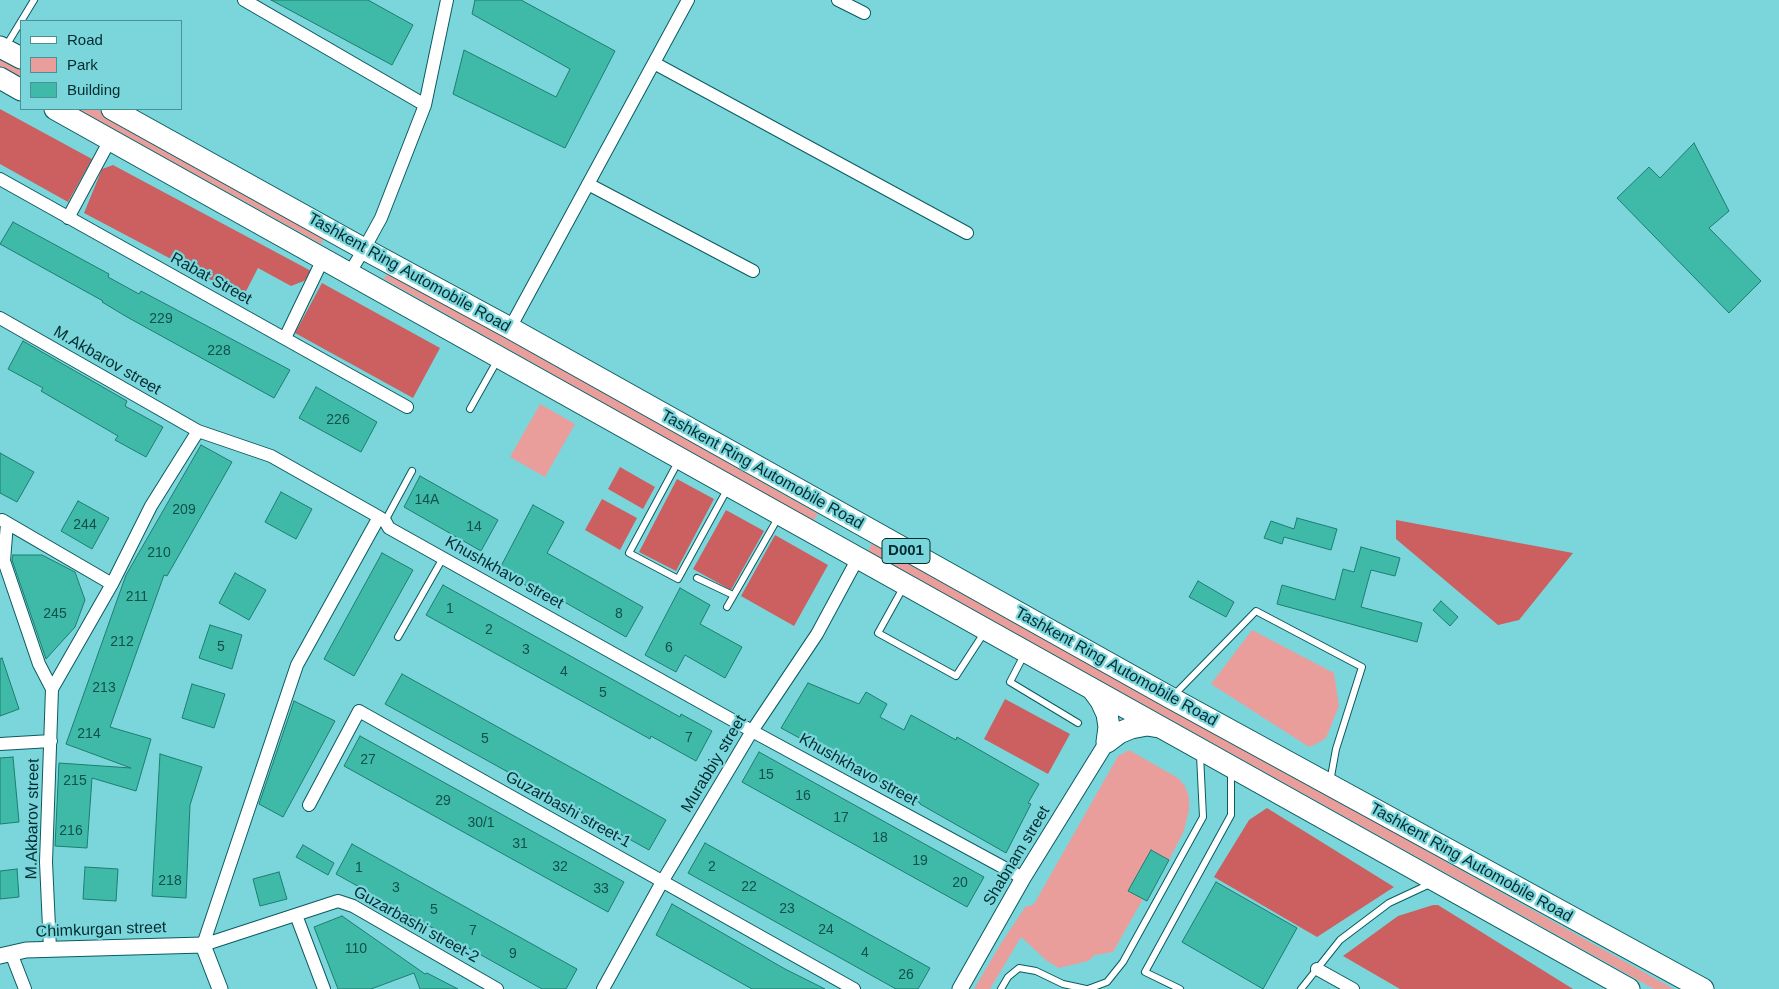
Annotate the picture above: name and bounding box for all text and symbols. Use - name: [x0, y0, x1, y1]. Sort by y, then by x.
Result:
- legend: [20, 20, 182, 110]
- text: Road: [67, 31, 103, 48]
- text: Park: [67, 56, 98, 73]
- text: Building: [67, 81, 120, 98]
- street label: Tashkent Ring Automobile Road: [304, 209, 514, 337]
- street label: Rabat Street: [167, 249, 255, 309]
- house number: 229: [149, 311, 173, 327]
- street label: M.Akbarov street: [50, 322, 164, 400]
- house number: 228: [207, 343, 231, 359]
- street label: Tashkent Ring Automobile Road: [657, 406, 867, 534]
- house number: 226: [326, 412, 350, 428]
- house number: 14A: [415, 492, 439, 508]
- house number: 209: [172, 502, 196, 518]
- house number: 244: [73, 517, 97, 533]
- house number: 14: [466, 519, 482, 535]
- street label: Khushkhavo street: [441, 532, 567, 614]
- road number: D001: [882, 538, 930, 564]
- house number: 210: [147, 545, 171, 561]
- house number: 211: [126, 589, 148, 605]
- house number: 1: [446, 601, 454, 617]
- street label: Tashkent Ring Automobile Road: [1011, 603, 1221, 731]
- house number: 245: [43, 606, 67, 622]
- house number: 8: [615, 606, 623, 622]
- house number: 2: [485, 622, 493, 638]
- house number: 212: [110, 634, 134, 650]
- house number: 5: [217, 639, 225, 655]
- house number: 6: [665, 640, 673, 656]
- house number: 3: [522, 642, 530, 658]
- house number: 4: [560, 664, 568, 680]
- house number: 213: [92, 680, 116, 696]
- house number: 5: [599, 685, 607, 701]
- street label: Murabbiy street: [677, 712, 751, 816]
- house number: 214: [77, 726, 101, 742]
- street label: Khushkhavo street: [795, 729, 921, 811]
- house number: 7: [685, 730, 693, 746]
- house number: 5: [481, 731, 489, 747]
- house number: 27: [360, 752, 376, 768]
- street label: M.Akbarov street: [22, 758, 44, 880]
- house number: 15: [758, 767, 774, 783]
- street label: Guzarbashi street-1: [502, 768, 634, 852]
- house number: 215: [63, 773, 87, 789]
- house number: 16: [795, 788, 811, 804]
- house number: 29: [435, 793, 451, 809]
- street label: Tashkent Ring Automobile Road: [1366, 799, 1576, 927]
- street label: Shabnam street: [980, 803, 1054, 909]
- house number: 17: [833, 810, 849, 826]
- house number: 30/1: [467, 815, 495, 831]
- house number: 216: [59, 823, 83, 839]
- house number: 18: [872, 830, 888, 846]
- house number: 31: [512, 836, 528, 852]
- house number: 19: [912, 853, 928, 869]
- house number: 32: [552, 859, 568, 875]
- house number: 2: [708, 859, 716, 875]
- house number: 1: [355, 860, 363, 876]
- house number: 218: [158, 873, 182, 889]
- house number: 20: [952, 875, 968, 891]
- house number: 22: [741, 879, 757, 895]
- house number: 3: [392, 880, 400, 896]
- house number: 33: [593, 881, 609, 897]
- street label: Guzarbashi street-2: [350, 883, 482, 967]
- house number: 23: [779, 901, 795, 917]
- house number: 5: [430, 902, 438, 918]
- street label: Chimkurgan street: [35, 918, 167, 942]
- house number: 24: [818, 922, 834, 938]
- house number: 7: [469, 923, 477, 939]
- house number: 110: [345, 941, 367, 957]
- house number: 4: [861, 945, 869, 961]
- house number: 9: [509, 946, 517, 962]
- house number: 26: [898, 967, 914, 983]

